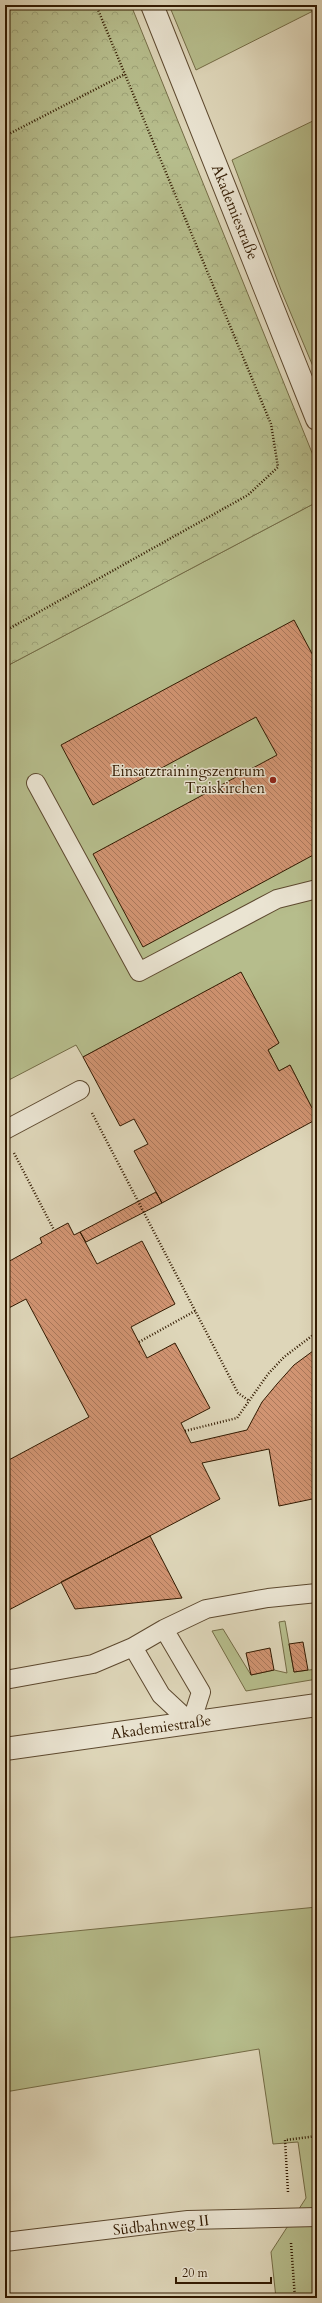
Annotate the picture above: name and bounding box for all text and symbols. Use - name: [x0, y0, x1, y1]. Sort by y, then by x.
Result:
- street label: Akademiestraße: [207, 161, 263, 263]
- place label: Einsatztrainingszentrum Traiskirchen: [111, 761, 265, 798]
- marker: Einsatztrainingszentrum Traiskirchen: [268, 775, 278, 785]
- street label: Akademiestraße: [110, 1710, 213, 1744]
- street label: Südbahnweg II: [112, 2210, 210, 2240]
- scale bar: [176, 2259, 271, 2285]
- text: 20 m: [182, 2265, 209, 2281]

